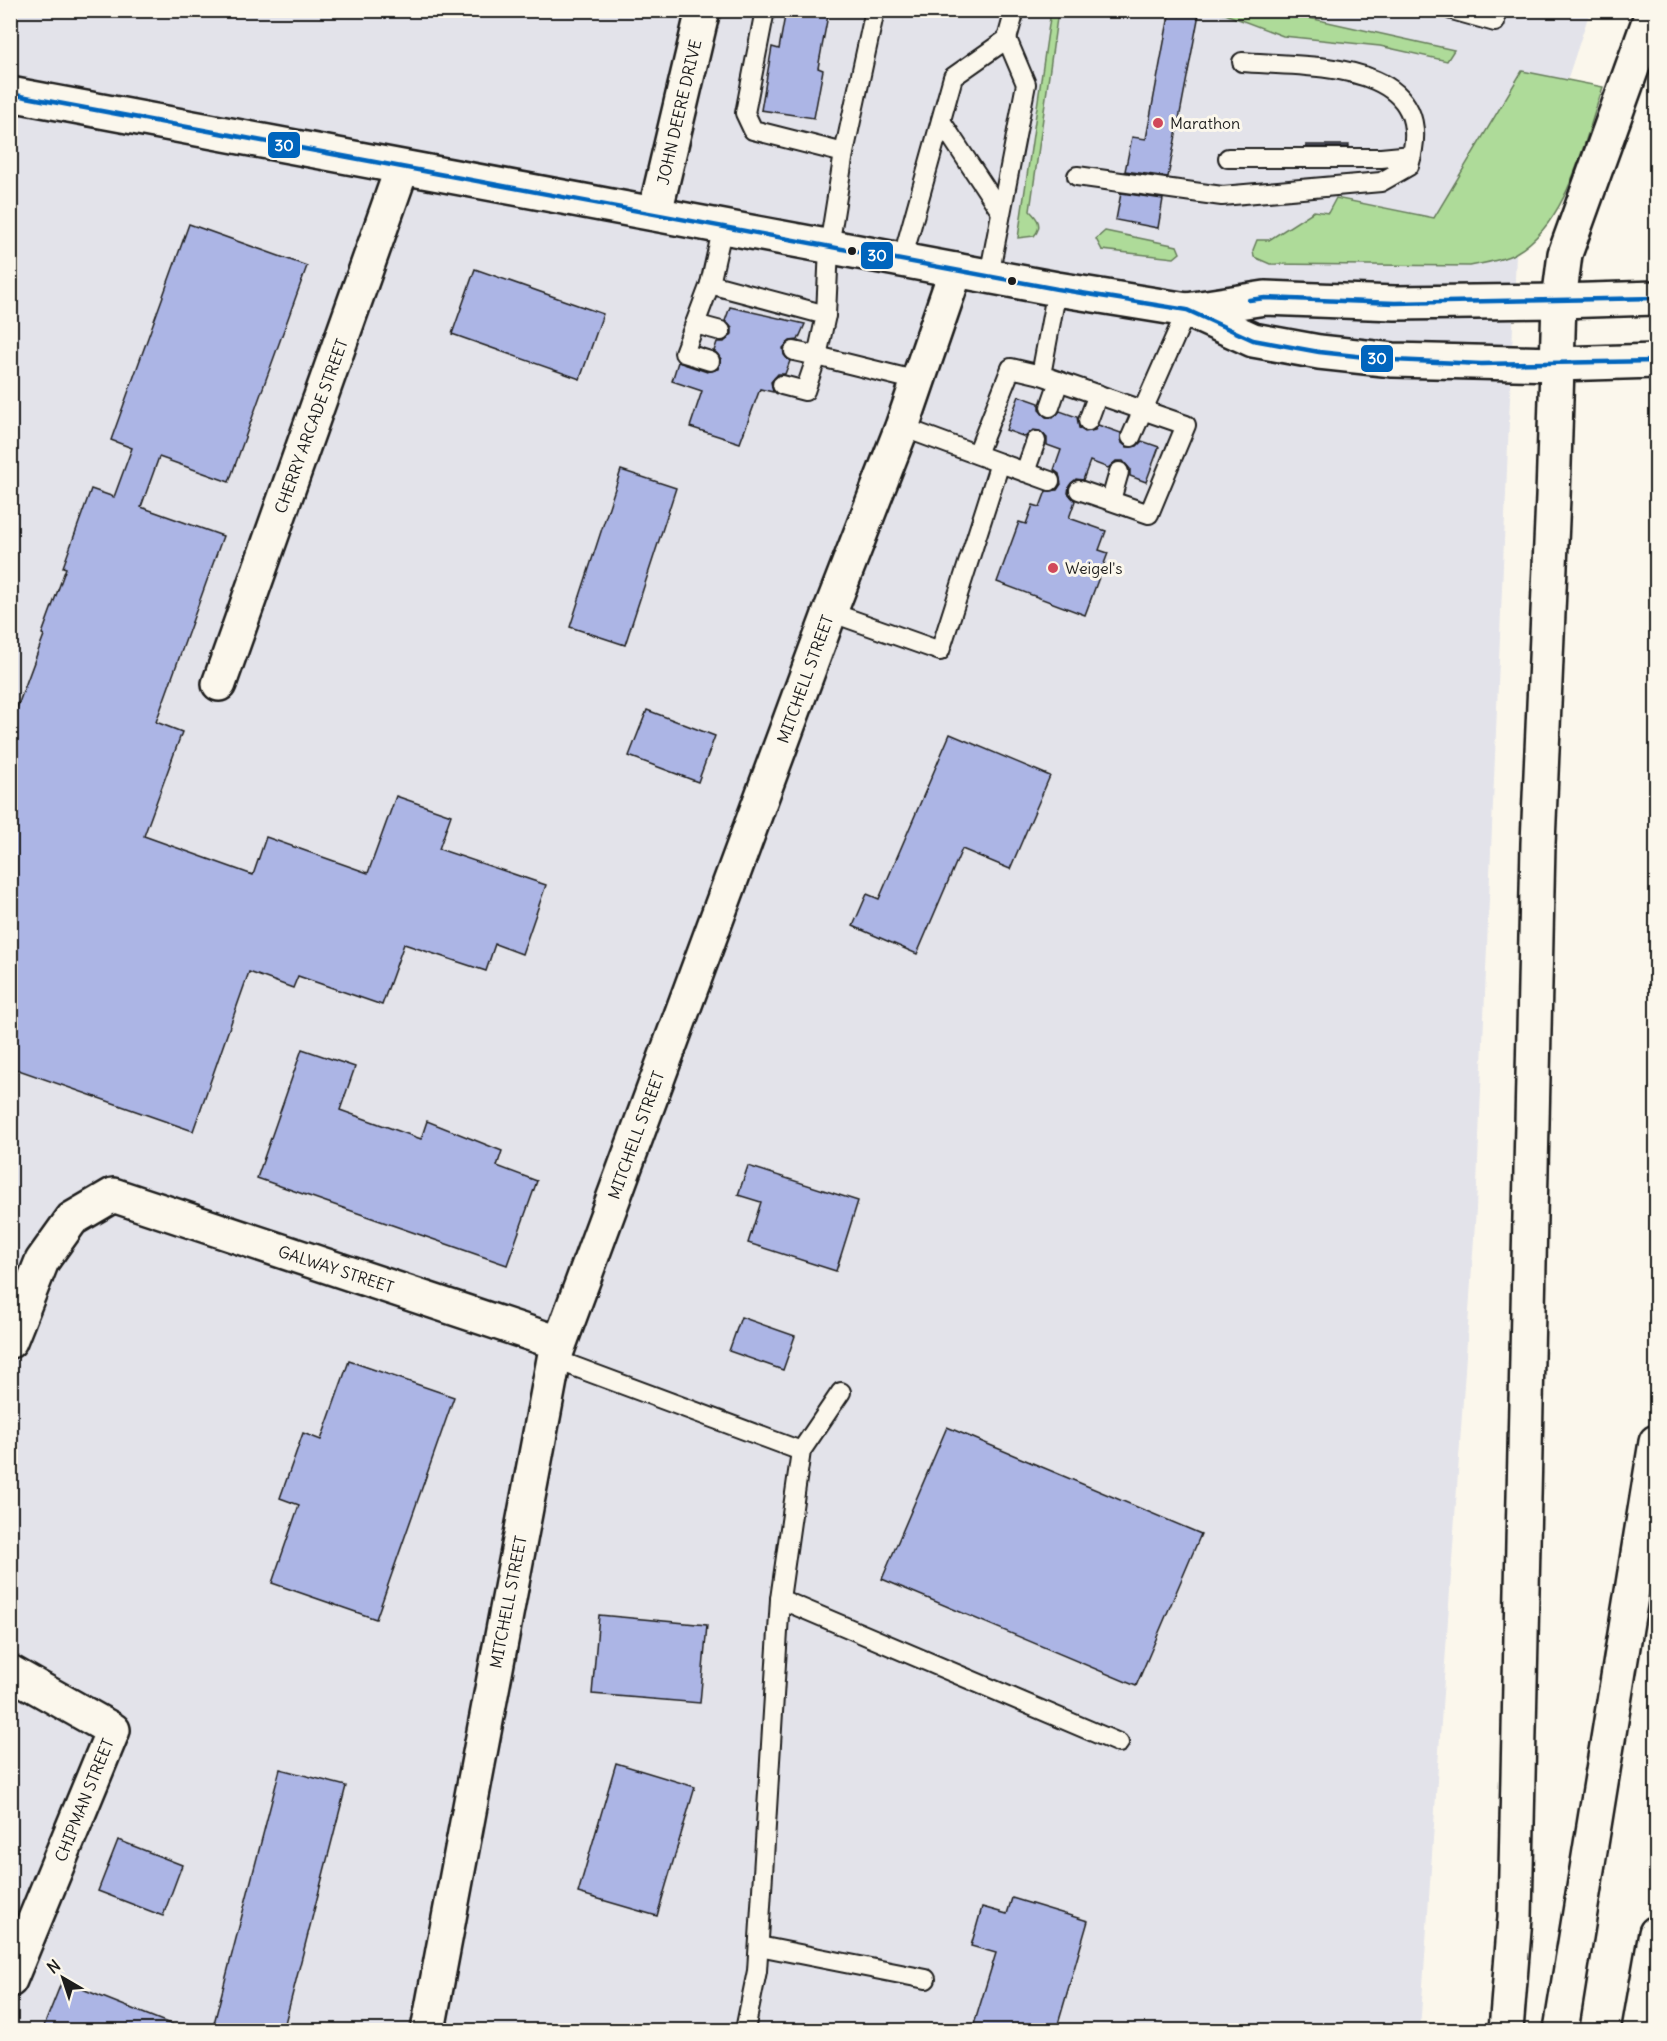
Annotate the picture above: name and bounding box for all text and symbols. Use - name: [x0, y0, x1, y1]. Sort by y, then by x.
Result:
- street label: JOHN DEERE DRIVE: [653, 37, 705, 187]
- place label: Marathon: [1170, 113, 1240, 133]
- marker: Marathon: [1151, 116, 1165, 130]
- line badge: 30: [267, 131, 301, 159]
- text: 30: [274, 135, 294, 155]
- line badge: 30: [860, 241, 894, 270]
- unlabelled marker: [846, 245, 858, 257]
- text: 30: [867, 245, 887, 265]
- unlabelled marker: [1006, 275, 1018, 287]
- street label: CHERRY ARCADE STREET: [270, 336, 352, 516]
- line badge: 30: [1360, 344, 1394, 373]
- text: 30: [1367, 348, 1387, 368]
- place label: Weigel's: [1065, 558, 1123, 578]
- marker: Weigel's: [1046, 561, 1060, 575]
- street label: MITCHELL STREET: [773, 612, 837, 746]
- street label: MITCHELL STREET: [604, 1068, 668, 1202]
- street label: GALWAY STREET: [276, 1241, 396, 1297]
- street label: MITCHELL STREET: [485, 1534, 531, 1670]
- street label: CHIPMAN STREET: [50, 1735, 118, 1865]
- north arrow: [33, 1948, 93, 2008]
- text: N: [43, 1955, 64, 1978]

